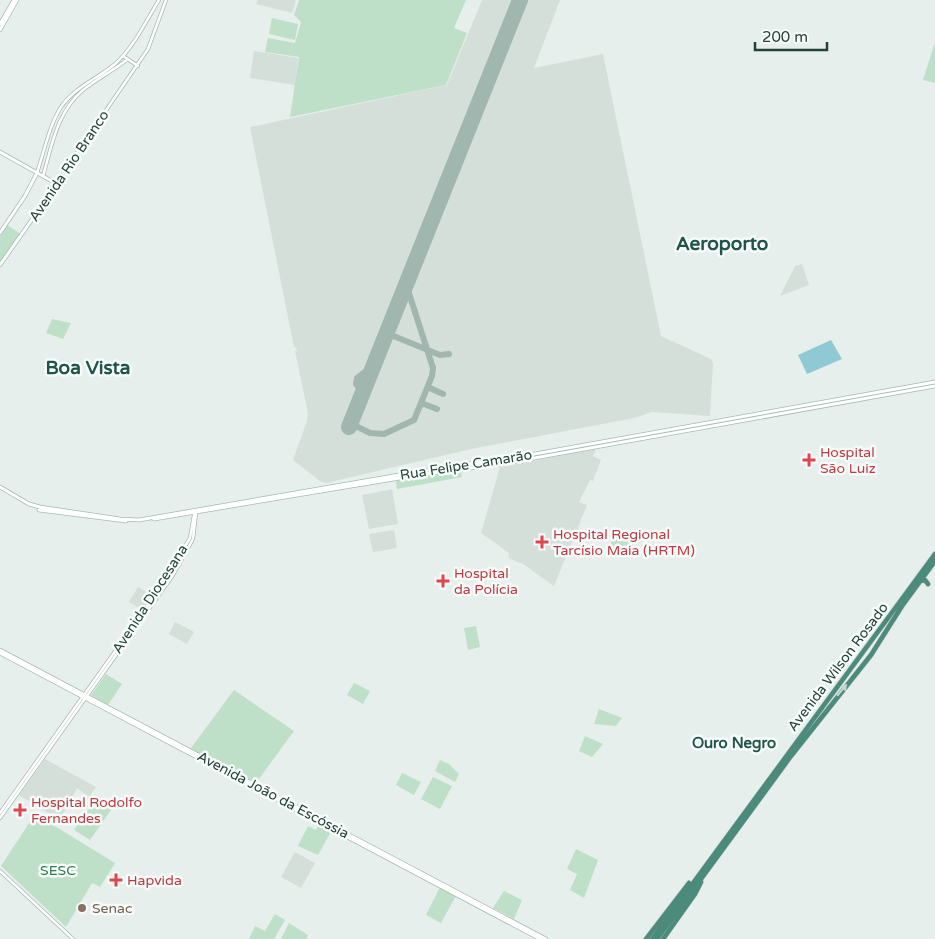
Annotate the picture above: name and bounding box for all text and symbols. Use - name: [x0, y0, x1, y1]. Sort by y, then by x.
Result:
- scale bar: [755, 20, 828, 52]
- text: 200 m: [762, 28, 808, 46]
- street label: Avenida Rio Branco: [25, 107, 113, 225]
- district label: Aeroporto: [676, 233, 768, 256]
- district label: Boa Vista: [46, 357, 130, 379]
- place label: Hospital São Luiz: [820, 444, 876, 477]
- street label: Rua Felipe Camarão: [399, 446, 533, 484]
- marker: Hospital São Luiz: [802, 453, 816, 467]
- place label: Hospital Regional Tarcísio Maia (HRTM): [553, 526, 695, 559]
- marker: Hospital Regional Tarcísio Maia (HRTM): [535, 535, 549, 549]
- street label: Avenida Diocesana: [108, 541, 192, 657]
- place label: Hospital da Polícia: [454, 565, 518, 598]
- marker: Hospital da Polícia: [436, 574, 450, 588]
- street label: Avenida Wilson Rosado: [784, 599, 892, 735]
- one-way arrow: [837, 684, 848, 697]
- district label: Ouro Negro: [692, 734, 776, 753]
- street label: Avenida João da Escóssia: [194, 748, 352, 842]
- place label: Hospital Rodolfo Fernandes: [31, 794, 142, 827]
- marker: Hospital Rodolfo Fernandes: [13, 803, 27, 817]
- park label: SESC: [40, 862, 76, 879]
- place label: Hapvida: [127, 872, 182, 889]
- marker: Hapvida: [109, 873, 123, 887]
- place label: Senac: [92, 900, 132, 917]
- marker: Senac: [76, 902, 88, 914]

